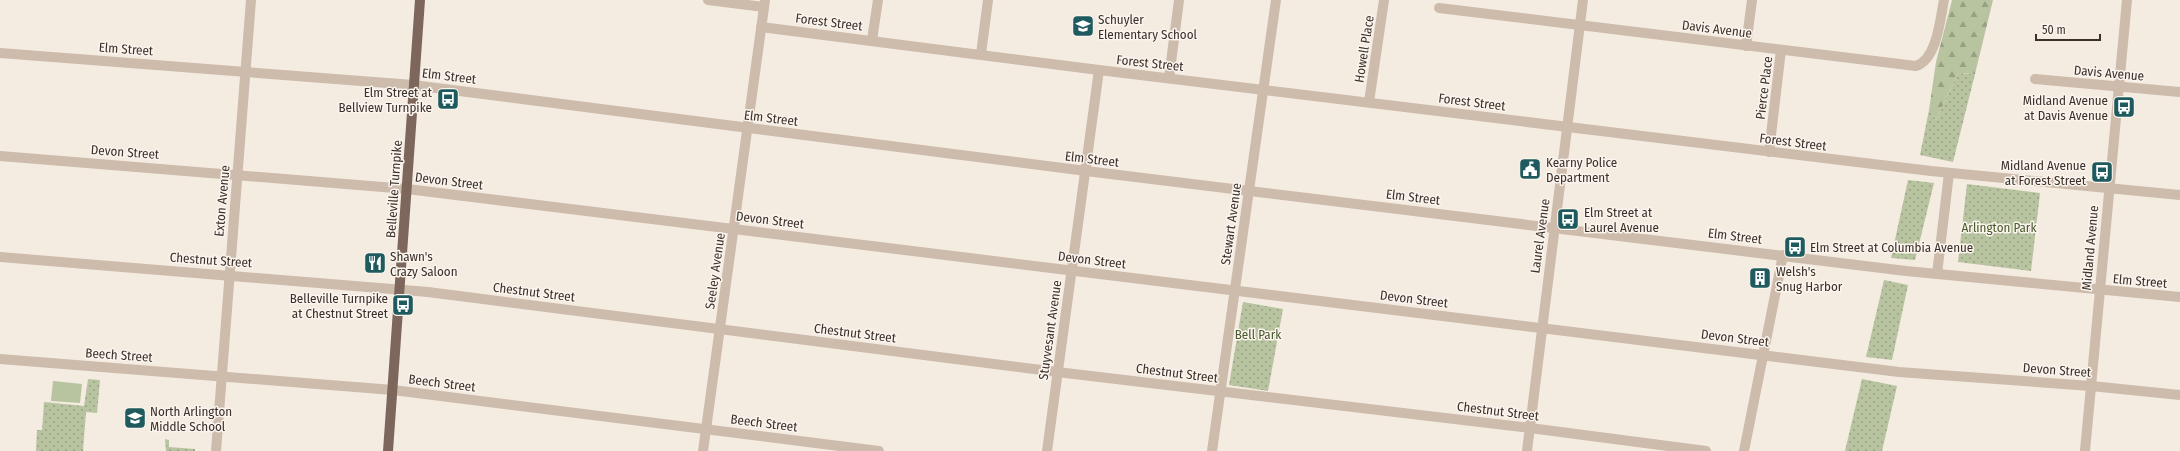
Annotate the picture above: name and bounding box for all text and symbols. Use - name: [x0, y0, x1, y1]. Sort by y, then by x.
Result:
- street label: Forest Street: [795, 10, 864, 34]
- place label: Schuyler Elementary School: [1098, 12, 1198, 42]
- school or university icon: Schuyler Elementary School: [1070, 13, 1096, 39]
- street label: Howell Place: [1351, 14, 1377, 84]
- scale bar: [2036, 16, 2100, 42]
- street label: Davis Avenue: [1681, 17, 1753, 41]
- text: 50 m: [2042, 23, 2066, 37]
- street label: Elm Street: [98, 40, 154, 58]
- street label: Forest Street: [1116, 52, 1185, 74]
- street label: Pierce Place: [1753, 56, 1775, 120]
- street label: Davis Avenue: [2073, 62, 2145, 84]
- street label: Elm Street: [421, 65, 478, 87]
- place label: Elm Street at Bellview Turnpike: [338, 85, 433, 115]
- bus stop icon: Elm Street at Bellview Turnpike: [435, 86, 461, 112]
- street label: Forest Street: [1438, 90, 1507, 114]
- place label: Midland Avenue at Davis Avenue: [2023, 93, 2108, 123]
- bus stop icon: Midland Avenue at Davis Avenue: [2111, 94, 2137, 120]
- street label: Elm Street: [743, 107, 800, 129]
- street label: Forest Street: [1759, 130, 1828, 154]
- street label: Belleville Turnpike: [383, 139, 405, 239]
- street label: Devon Street: [90, 142, 160, 162]
- street label: Elm Street: [1064, 148, 1121, 170]
- place label: Kearny Police Department: [1546, 155, 1617, 185]
- public building icon: Kearny Police Department: [1517, 156, 1543, 182]
- place label: Midland Avenue at Forest Street: [2001, 158, 2087, 188]
- bus stop icon: Midland Avenue at Forest Street: [2089, 159, 2115, 185]
- street label: Exton Avenue: [211, 165, 233, 237]
- street label: Devon Street: [414, 169, 485, 193]
- street label: Stewart Avenue: [1218, 182, 1244, 266]
- street label: Elm Street: [1385, 186, 1442, 208]
- street label: Laurel Avenue: [1527, 198, 1553, 274]
- place label: Elm Street at Laurel Avenue: [1584, 205, 1659, 235]
- street label: Midland Avenue: [2079, 205, 2101, 291]
- bus stop icon: Elm Street at Laurel Avenue: [1555, 206, 1581, 232]
- street label: Devon Street: [735, 208, 806, 232]
- park label: Arlington Park: [1962, 220, 2037, 235]
- street label: Elm Street: [1707, 225, 1764, 247]
- street label: Seeley Avenue: [702, 232, 728, 310]
- bus stop icon: Elm Street at Columbia Avenue: [1782, 234, 1808, 260]
- place label: Elm Street at Columbia Avenue: [1810, 240, 1973, 255]
- street label: Devon Street: [1057, 248, 1128, 272]
- place label: Shawn's Crazy Saloon: [390, 249, 457, 279]
- street label: Chestnut Street: [169, 250, 253, 270]
- restaurant icon: Shawn's Crazy Saloon: [362, 250, 388, 276]
- place label: Welsh's Snug Harbor: [1776, 264, 1843, 294]
- building icon: Welsh's Snug Harbor: [1747, 265, 1773, 291]
- street label: Elm Street: [2112, 271, 2169, 291]
- street label: Stuyvesant Avenue: [1036, 279, 1064, 381]
- street label: Chestnut Street: [492, 280, 577, 305]
- street label: Devon Street: [1379, 287, 1450, 311]
- place label: Belleville Turnpike at Chestnut Street: [290, 291, 389, 321]
- bus stop icon: Belleville Turnpike at Chestnut Street: [390, 292, 416, 318]
- street label: Chestnut Street: [813, 321, 898, 346]
- street label: Devon Street: [1700, 326, 1771, 350]
- park label: Bell Park: [1235, 327, 1282, 342]
- street label: Beech Street: [85, 345, 154, 365]
- street label: Devon Street: [2022, 360, 2092, 380]
- street label: Chestnut Street: [1135, 361, 1220, 386]
- street label: Beech Street: [408, 371, 477, 395]
- street label: Chestnut Street: [1456, 399, 1541, 424]
- place label: North Arlington Middle School: [150, 404, 232, 434]
- school or university icon: North Arlington Middle School: [122, 405, 148, 431]
- street label: Beech Street: [730, 411, 799, 435]

